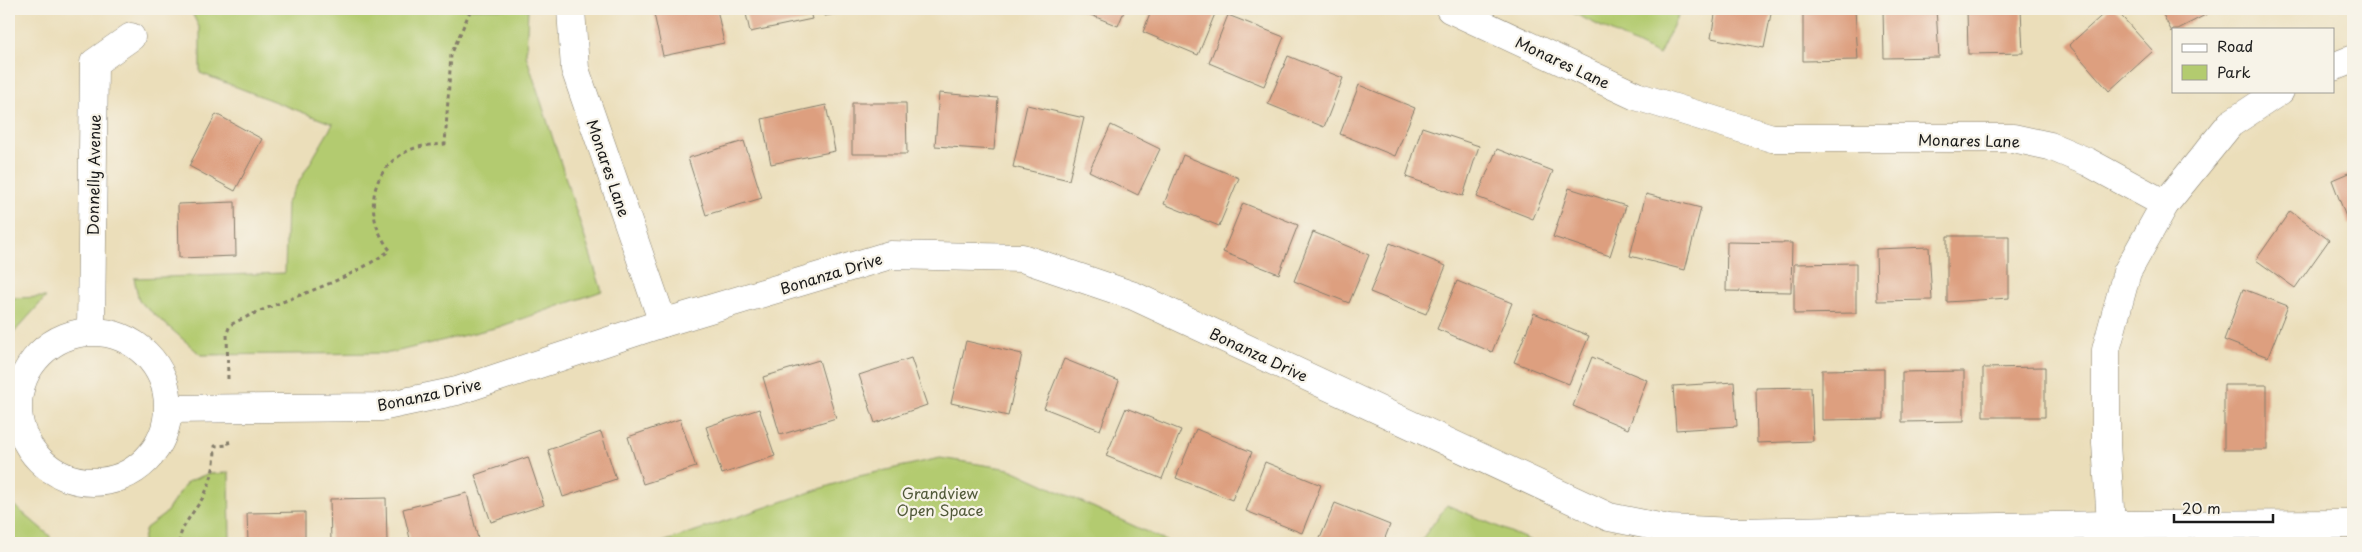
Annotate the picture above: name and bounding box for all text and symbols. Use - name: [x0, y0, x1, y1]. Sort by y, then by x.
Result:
- legend: [2172, 28, 2334, 92]
- street label: Monares Lane: [1512, 30, 1614, 94]
- text: Road: [2217, 34, 2253, 57]
- text: Park: [2217, 60, 2251, 83]
- street label: Donnelly Avenue: [80, 114, 106, 236]
- street label: Monares Lane: [582, 116, 636, 220]
- street label: Monares Lane: [1918, 128, 2020, 152]
- street label: Bonanza Drive: [777, 247, 885, 299]
- street label: Bonanza Drive: [1206, 321, 1312, 387]
- street label: Bonanza Drive: [375, 372, 483, 416]
- park label: Grandview Open Space: [897, 481, 983, 521]
- scale bar: [2174, 492, 2273, 524]
- text: 20 m: [2182, 496, 2221, 519]

